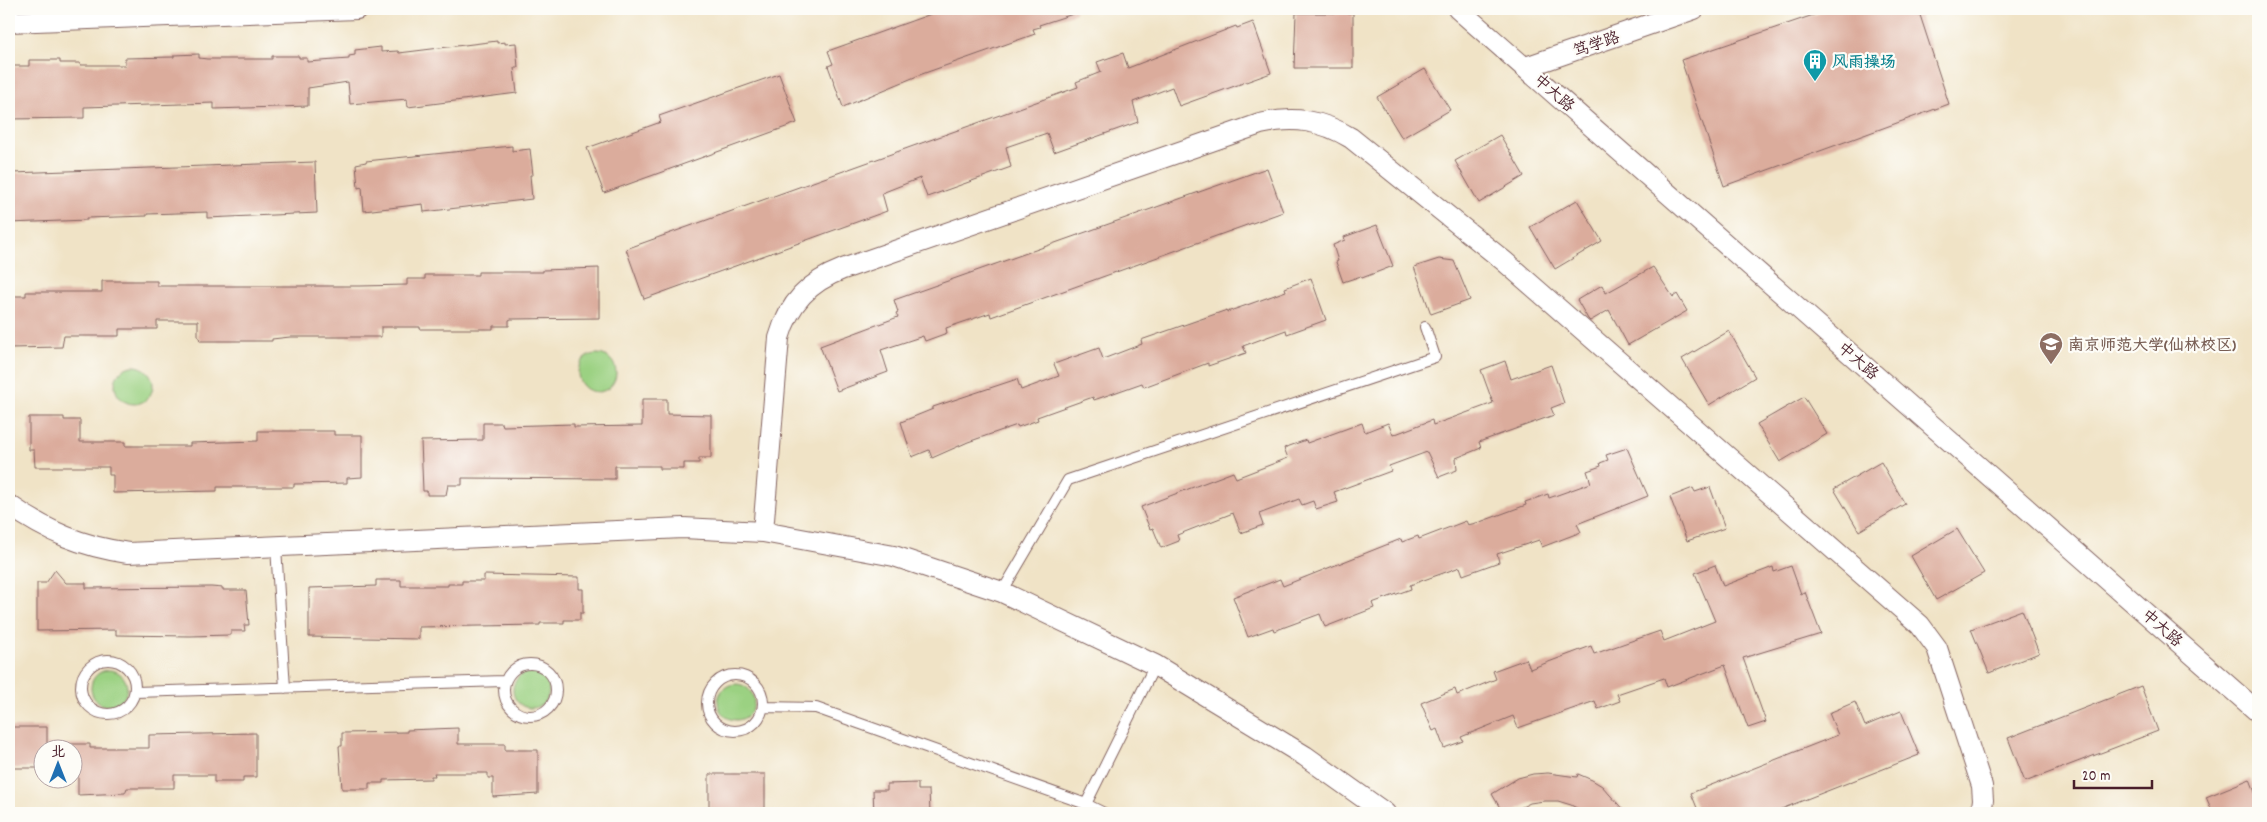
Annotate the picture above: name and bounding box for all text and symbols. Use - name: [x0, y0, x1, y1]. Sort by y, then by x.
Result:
- street label: 笃学路: [1570, 27, 1623, 64]
- building icon: 风雨操场: [1802, 48, 1828, 82]
- place label: 风雨操场: [1832, 52, 1896, 75]
- street label: 中大路: [1528, 69, 1579, 118]
- school or university icon: 南京师范大学(仙林校区): [2038, 331, 2064, 365]
- place label: 南京师范大学(仙林校区): [2068, 335, 2236, 358]
- street label: 中大路: [1832, 337, 1883, 386]
- street label: 中大路: [2136, 604, 2187, 653]
- north arrow: [32, 740, 82, 790]
- text: 北: [51, 743, 65, 763]
- scale bar: [2074, 757, 2152, 789]
- text: 20 m: [2082, 766, 2110, 788]

